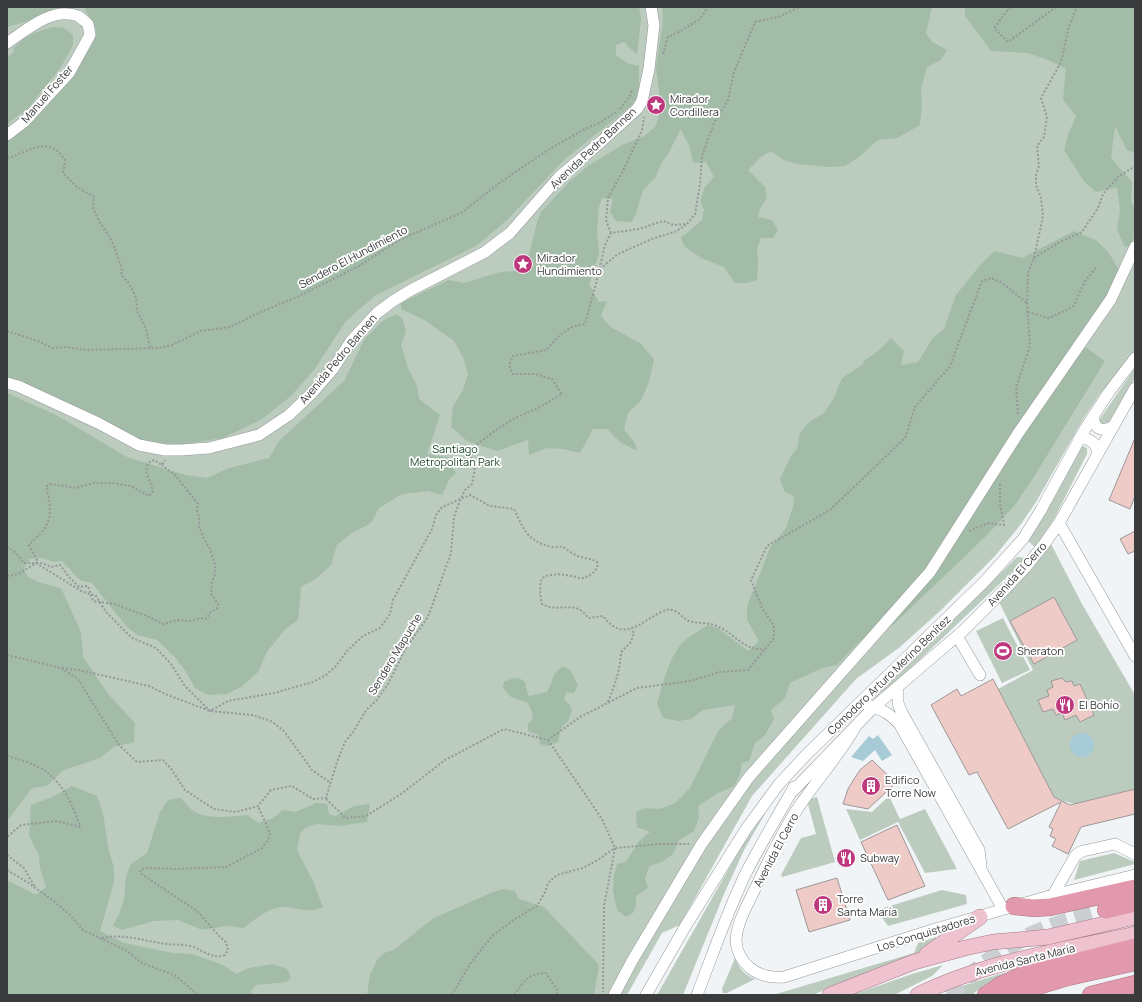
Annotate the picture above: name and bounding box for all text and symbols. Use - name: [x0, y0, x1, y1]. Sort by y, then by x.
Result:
- street label: Manuel Foster: [17, 62, 76, 126]
- place label: Mirador Cordillera: [670, 91, 719, 119]
- place icon: Mirador Cordillera: [645, 94, 667, 116]
- street label: Avenida Pedro Bannen: [546, 104, 639, 192]
- street label: Sendero El Hundimiento: [296, 221, 410, 292]
- place label: Mirador Hundimiento: [537, 250, 603, 278]
- place icon: Mirador Hundimiento: [512, 253, 534, 275]
- street label: Avenida Pedro Bannen: [296, 311, 380, 407]
- park label: Santiago Metropolitan Park: [410, 441, 500, 469]
- street label: Avenida El Cerro: [984, 538, 1050, 609]
- street label: Sendero Mapuche: [364, 610, 425, 697]
- street label: Comodoro Arturo Merino Benítez: [824, 611, 954, 738]
- sports icon: Sheraton: [992, 640, 1014, 662]
- place label: Sheraton: [1017, 643, 1064, 658]
- restaurant icon: El Bohío: [1054, 694, 1076, 716]
- place label: El Bohío: [1079, 697, 1119, 712]
- place label: Edifico Torre Now: [885, 772, 936, 800]
- building icon: Edifico Torre Now: [860, 775, 882, 797]
- street label: Avenida El Cerro: [750, 810, 802, 889]
- restaurant icon: Subway: [835, 847, 857, 869]
- place label: Subway: [860, 850, 900, 865]
- place label: Torre Santa María: [837, 891, 897, 919]
- building icon: Torre Santa María: [812, 894, 834, 916]
- street label: Los Conquistadores: [875, 910, 977, 955]
- street label: Avenida Santa María: [973, 940, 1076, 979]

